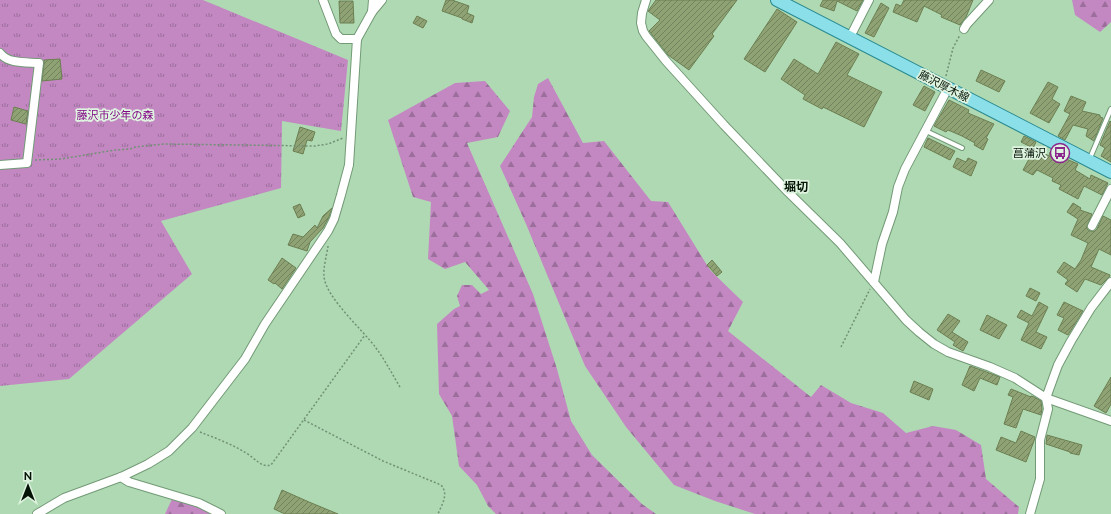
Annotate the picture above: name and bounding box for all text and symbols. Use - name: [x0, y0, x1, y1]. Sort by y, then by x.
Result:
- street label: 藤沢厚木線: [916, 68, 971, 105]
- park label: 藤沢市少年の森: [77, 109, 154, 122]
- bus stop icon: 菖蒲沢: [1049, 142, 1071, 164]
- place label: 菖蒲沢: [1013, 147, 1046, 160]
- district label: 堀切: [784, 180, 808, 194]
- north arrow: [8, 466, 48, 506]
- text: N: [24, 470, 32, 483]

